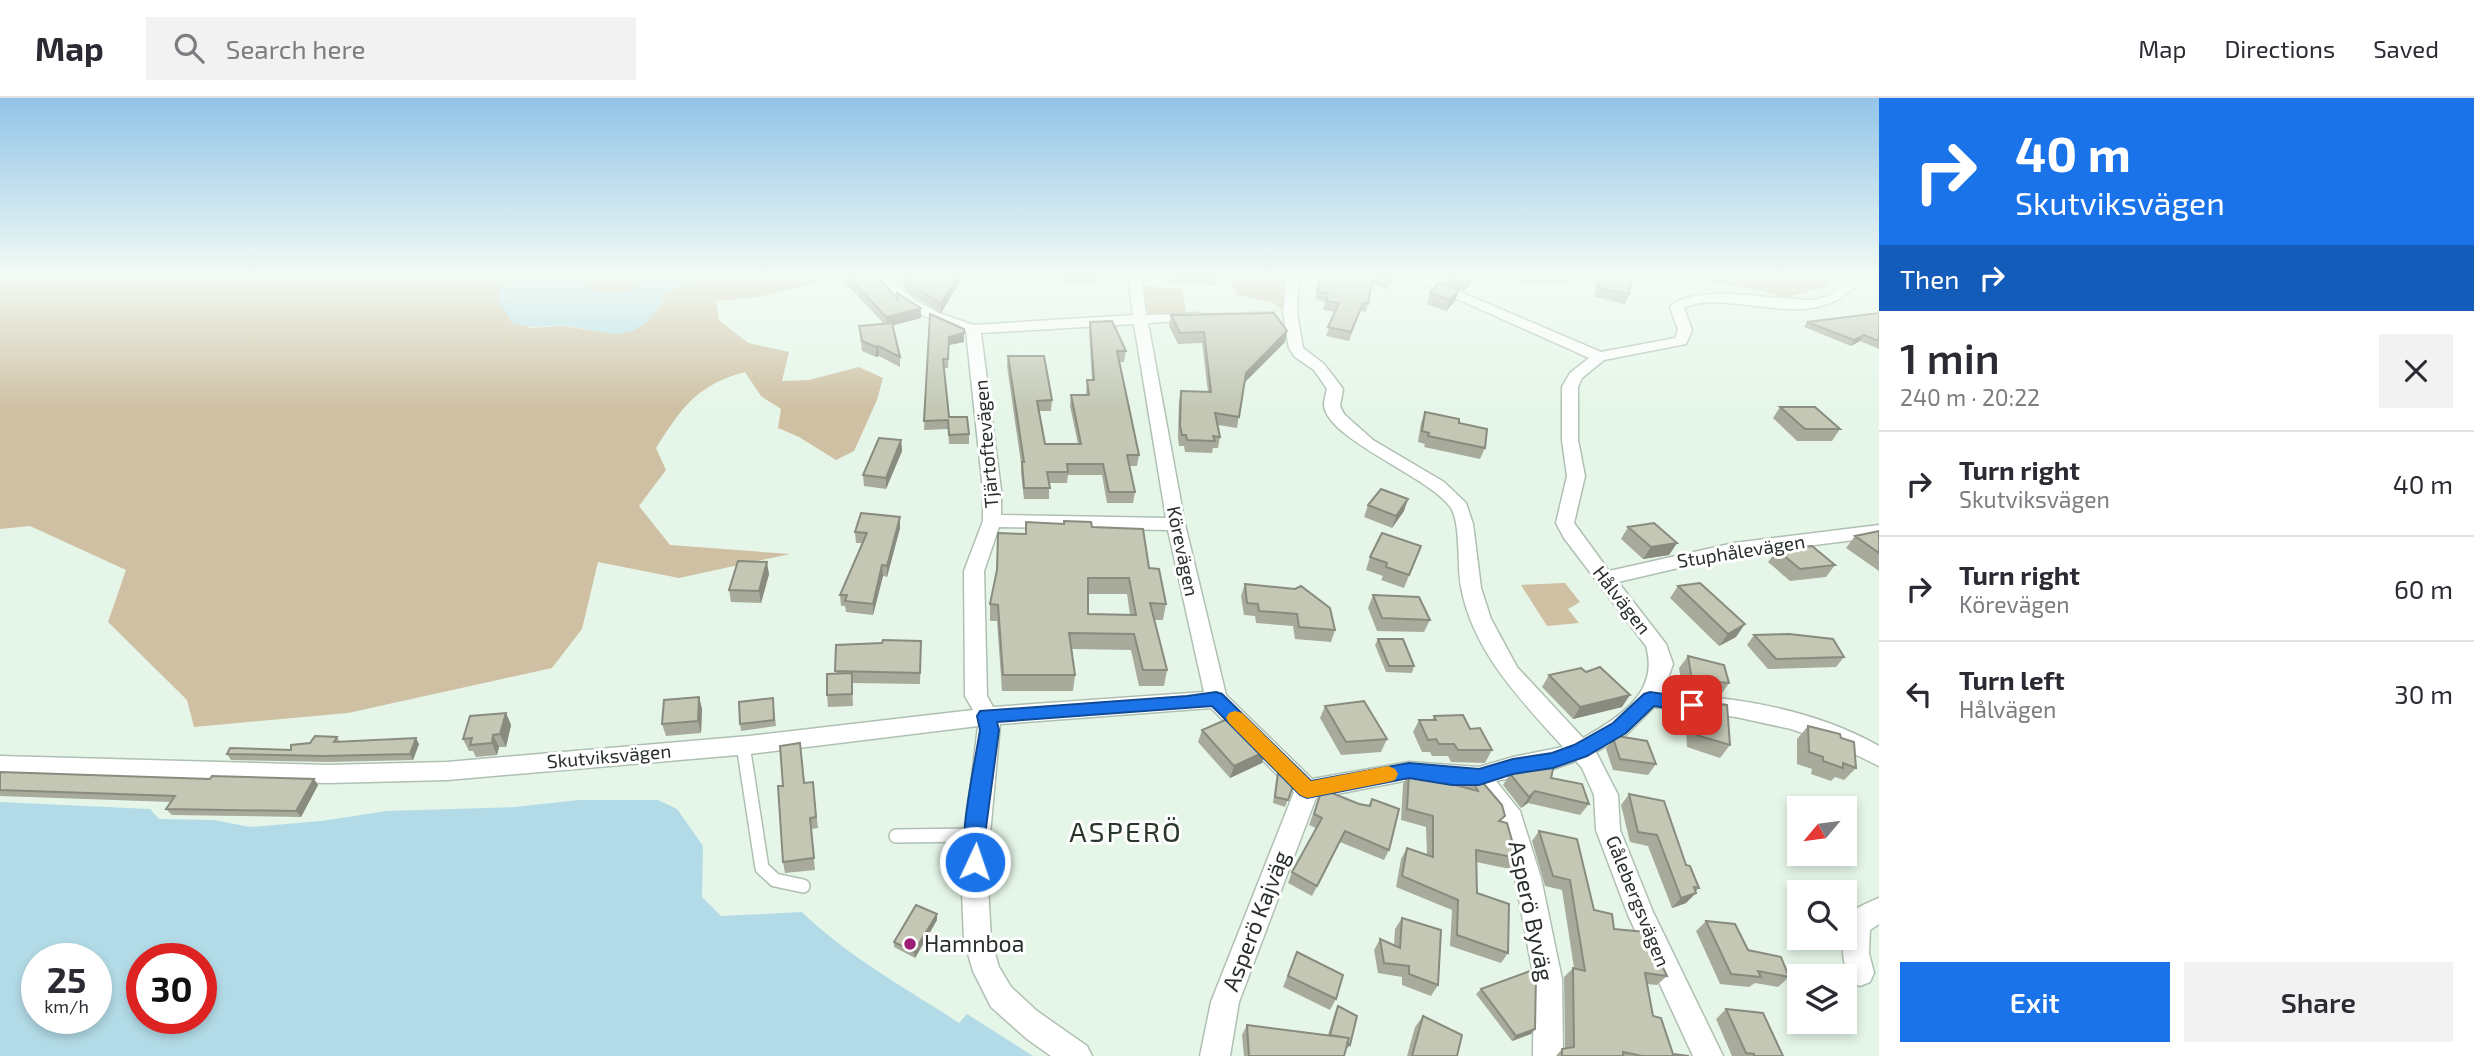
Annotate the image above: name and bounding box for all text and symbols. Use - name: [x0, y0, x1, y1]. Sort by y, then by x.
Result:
- search box: [146, 17, 636, 80]
- text: Map: [35, 28, 104, 68]
- icon: search: [170, 29, 208, 67]
- text: Search here: [226, 33, 365, 64]
- text: Map: [2138, 34, 2186, 63]
- text: Directions: [2224, 34, 2335, 63]
- text: Saved: [2373, 34, 2439, 63]
- text: 40 m: [2015, 123, 2131, 182]
- icon: right: [1900, 126, 1991, 217]
- text: Skutviksvägen: [2015, 183, 2225, 221]
- icon: right: [1973, 259, 2011, 297]
- text: Then: [1900, 263, 1959, 294]
- text: 1 min: [1900, 332, 2000, 382]
- button: close: [2379, 334, 2453, 408]
- street label: Tjärtoftevägen: [968, 379, 1003, 509]
- text: 240 m · 20:22: [1900, 383, 2040, 411]
- text: Turn right: [1959, 454, 2080, 485]
- icon: right: [1900, 465, 1938, 503]
- text: 40 m: [2393, 468, 2453, 499]
- text: Skutviksvägen: [1959, 485, 2110, 513]
- street label: Körevägen: [1163, 504, 1204, 598]
- street label: Stuphålevägen: [1675, 529, 1806, 572]
- text: Turn right: [1959, 559, 2080, 590]
- street label: Hålvägen: [1589, 561, 1656, 639]
- icon: right: [1900, 570, 1938, 608]
- text: 60 m: [2394, 573, 2453, 604]
- text: Körevägen: [1959, 590, 2070, 618]
- text: Turn left: [1959, 664, 2065, 695]
- pin: [1662, 675, 1722, 735]
- icon: left: [1900, 675, 1938, 713]
- text: 30 m: [2394, 678, 2453, 709]
- icon: arrive: [1673, 686, 1711, 724]
- text: Hålvägen: [1959, 695, 2056, 723]
- street label: Skutviksvägen: [546, 739, 672, 772]
- north arrow: [1787, 796, 1857, 866]
- map controls: [1787, 796, 1857, 1034]
- district label: ASPERÖ: [1069, 814, 1183, 848]
- position arrow: [938, 825, 1012, 899]
- street label: Gålebergsvägen: [1602, 832, 1675, 970]
- street label: Asperö Byväg: [1503, 838, 1561, 984]
- street label: Asperö Kajväg: [1215, 846, 1295, 995]
- button: search: [1787, 880, 1857, 950]
- place label: Hamnboa: [924, 929, 1024, 957]
- marker: Hamnboa: [902, 936, 918, 952]
- speed limit sign: 30: [126, 943, 217, 1034]
- text: 25: [47, 958, 86, 1000]
- button: Exit: [1900, 962, 2170, 1042]
- button: Share: [2184, 962, 2453, 1042]
- button: layers: [1787, 964, 1857, 1034]
- text: km/h: [44, 995, 89, 1017]

